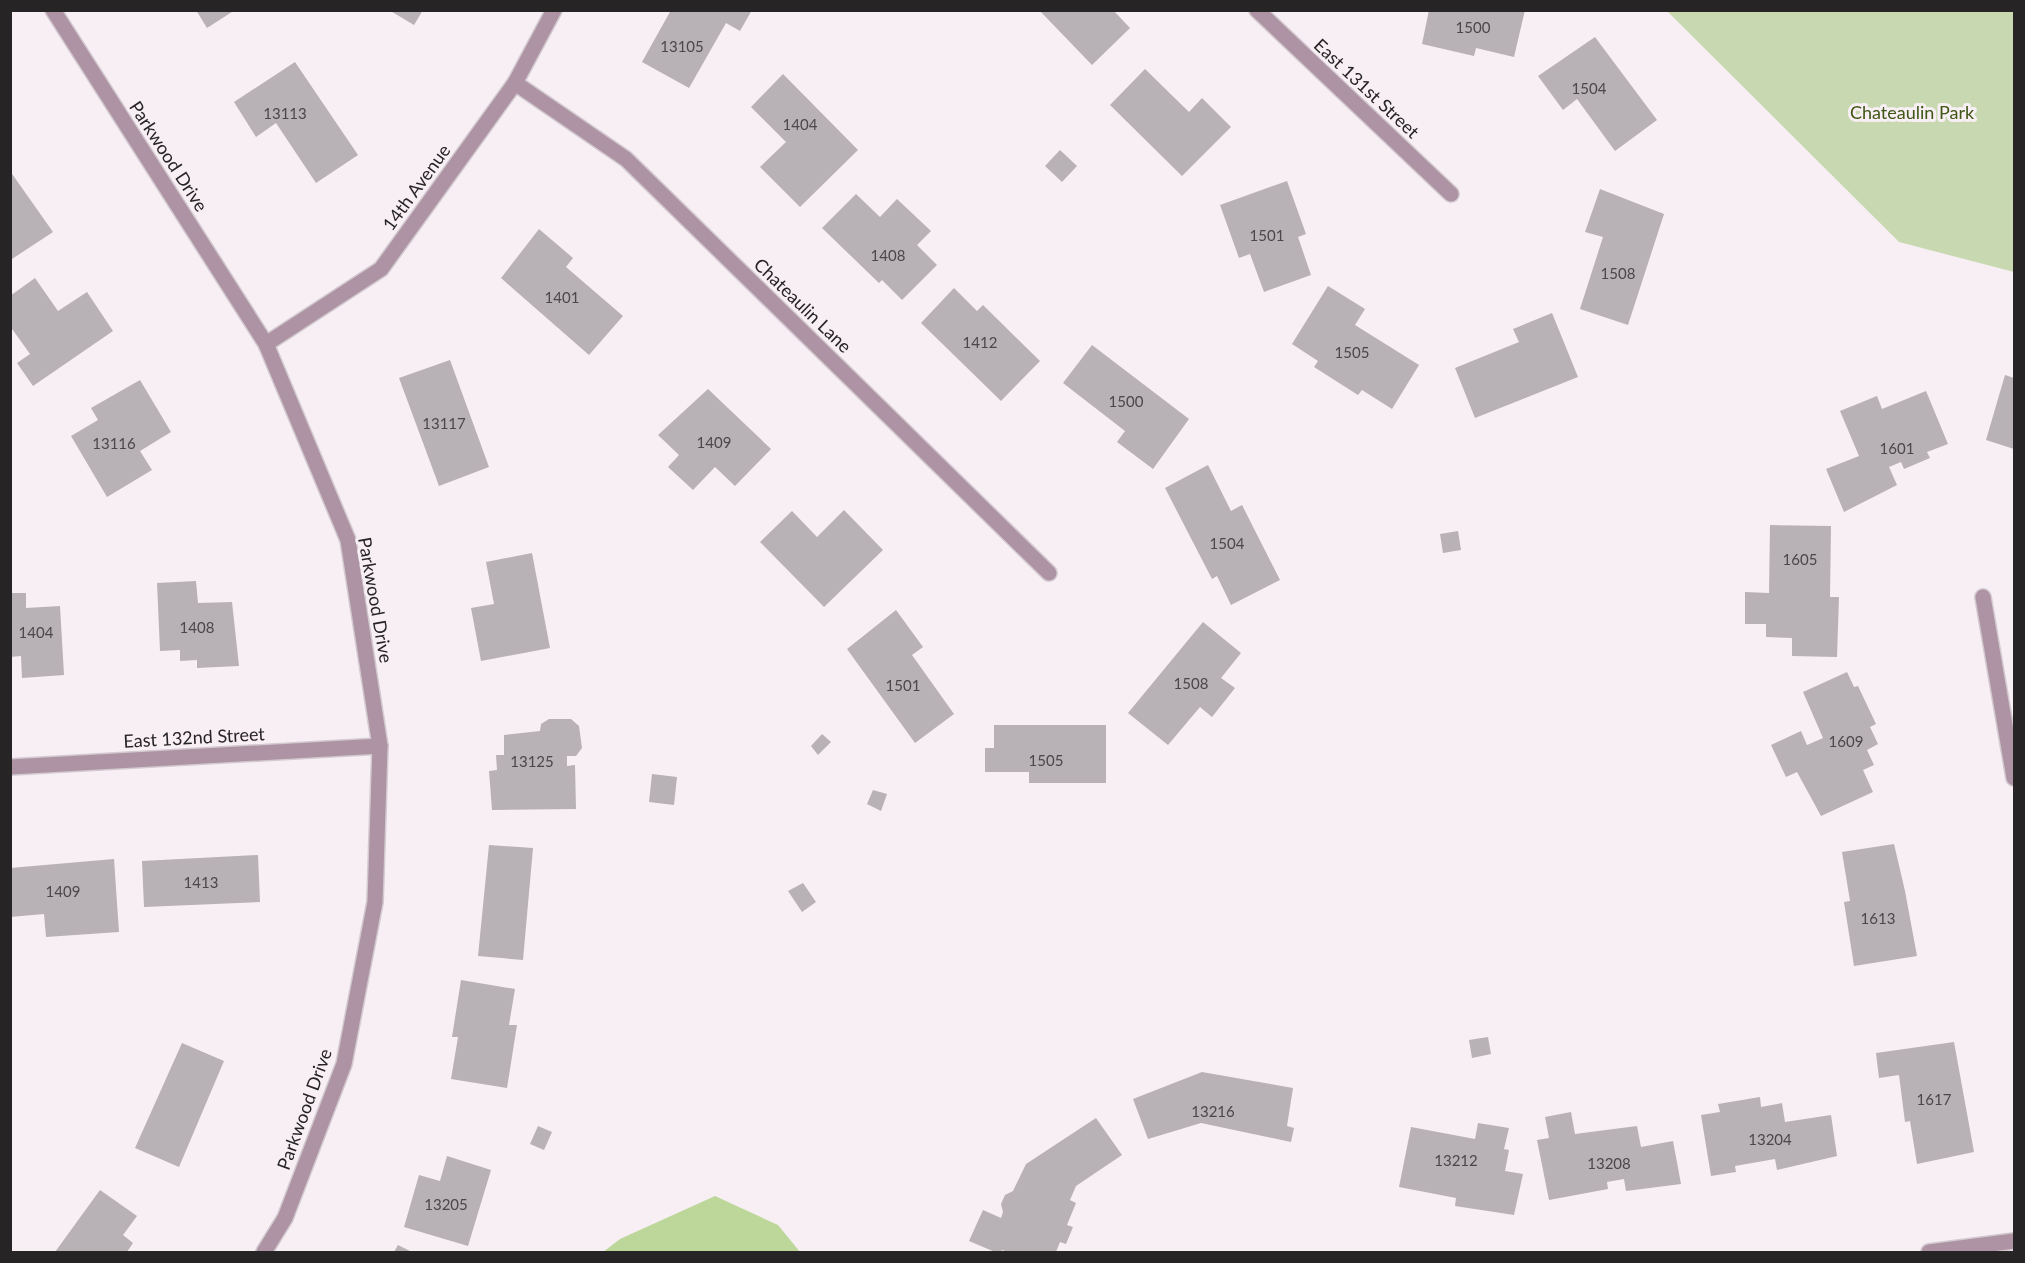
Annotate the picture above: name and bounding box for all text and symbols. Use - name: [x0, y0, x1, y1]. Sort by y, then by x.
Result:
- house number: 1500: [1456, 18, 1491, 36]
- street label: East 131st Street: [1310, 34, 1425, 143]
- house number: 13105: [660, 37, 704, 55]
- house number: 1504: [1572, 79, 1607, 97]
- street label: Parkwood Drive: [125, 97, 213, 215]
- park label: Chateaulin Park: [1850, 101, 1975, 123]
- house number: 13113: [263, 104, 307, 122]
- house number: 1404: [783, 115, 818, 133]
- street label: 14th Avenue: [377, 140, 455, 234]
- house number: 1501: [1250, 226, 1284, 244]
- house number: 1408: [871, 246, 905, 264]
- street label: Chateaulin Lane: [750, 253, 856, 357]
- house number: 1508: [1601, 264, 1635, 282]
- house number: 1401: [545, 288, 579, 306]
- house number: 1412: [963, 333, 997, 351]
- house number: 1505: [1335, 343, 1369, 361]
- house number: 1500: [1109, 392, 1144, 410]
- house number: 13117: [422, 414, 466, 432]
- house number: 1409: [697, 433, 731, 451]
- house number: 13116: [92, 434, 136, 452]
- house number: 1601: [1880, 439, 1914, 457]
- house number: 1504: [1210, 534, 1245, 552]
- street label: Parkwood Drive: [354, 535, 398, 665]
- house number: 1605: [1783, 550, 1817, 568]
- house number: 1408: [180, 618, 214, 636]
- house number: 1404: [19, 623, 54, 641]
- house number: 1508: [1174, 674, 1208, 692]
- house number: 1501: [886, 676, 920, 694]
- street label: East 132nd Street: [123, 722, 266, 752]
- house number: 1609: [1829, 732, 1863, 750]
- house number: 1505: [1029, 751, 1063, 769]
- house number: 13125: [510, 752, 554, 770]
- house number: 1413: [184, 873, 218, 891]
- house number: 1409: [46, 882, 80, 900]
- house number: 1613: [1861, 909, 1895, 927]
- street label: Parkwood Drive: [272, 1045, 336, 1173]
- house number: 1617: [1917, 1090, 1952, 1108]
- house number: 13216: [1191, 1102, 1235, 1120]
- house number: 13204: [1748, 1130, 1792, 1148]
- house number: 13212: [1434, 1151, 1478, 1169]
- house number: 13208: [1587, 1154, 1631, 1172]
- house number: 13205: [424, 1195, 468, 1213]

